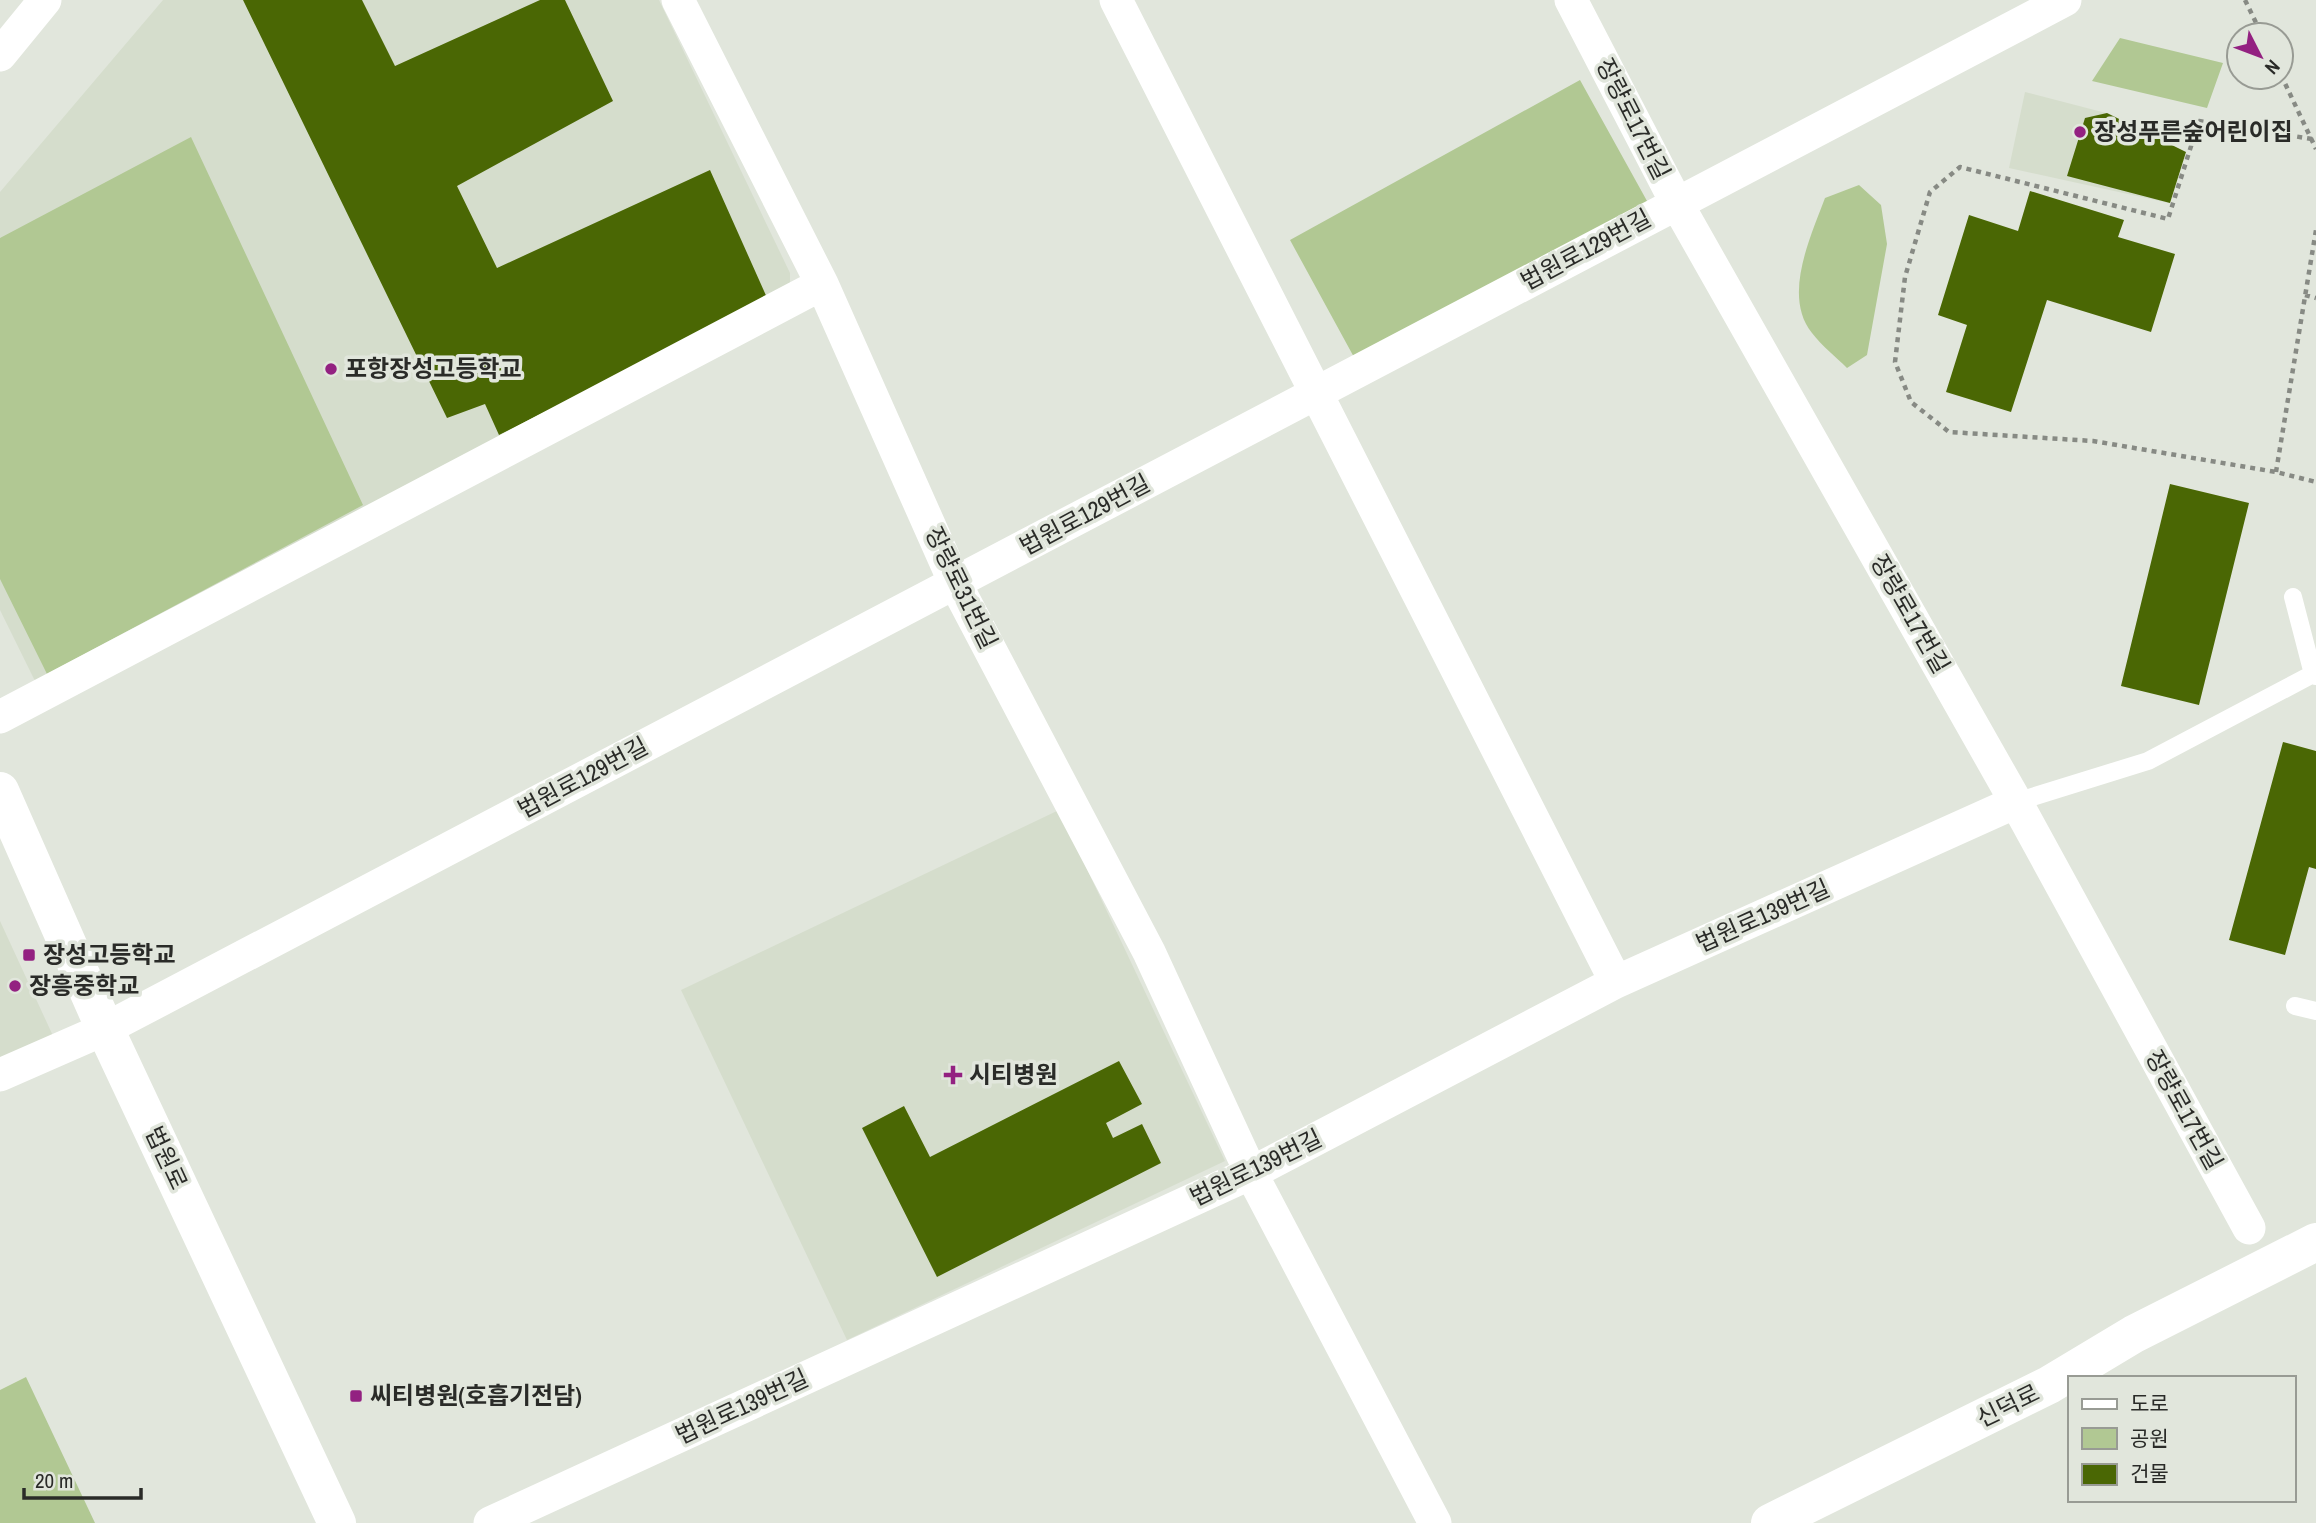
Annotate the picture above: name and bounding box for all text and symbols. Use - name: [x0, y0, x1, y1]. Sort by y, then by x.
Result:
- north arrow: [2225, 21, 2295, 91]
- street label: 장량로17번길: [1590, 52, 1678, 185]
- text: N: [2259, 54, 2286, 80]
- place label: 장성푸른숲어린이집: [2094, 115, 2293, 147]
- marker: 장성푸른숲어린이집: [2072, 124, 2088, 140]
- street label: 법원로129번길: [1515, 201, 1656, 297]
- place label: 포항장성고등학교: [345, 352, 522, 384]
- marker: 포항장성고등학교: [323, 361, 339, 377]
- street label: 법원로129번길: [1014, 466, 1155, 562]
- street label: 장량로31번길: [919, 521, 1005, 654]
- street label: 장량로17번길: [1864, 548, 1958, 679]
- street label: 법원로129번길: [512, 729, 653, 825]
- street label: 법원로139번길: [1691, 871, 1835, 959]
- place label: 장성고등학교: [43, 938, 175, 970]
- marker: 장성고등학교: [21, 947, 37, 963]
- place label: 장흥중학교: [29, 969, 139, 1001]
- marker: 장흥중학교: [7, 978, 23, 994]
- street label: 장량로17번길: [2139, 1044, 2231, 1175]
- place label: 시티병원: [969, 1058, 1057, 1090]
- marker: 시티병원: [943, 1065, 963, 1085]
- street label: 법원로: [138, 1121, 195, 1194]
- street label: 법원로139번길: [1184, 1121, 1327, 1213]
- street label: 법원로139번길: [670, 1361, 813, 1451]
- street label: 신덕로: [1971, 1376, 2044, 1434]
- legend: [2068, 1376, 2295, 1502]
- place label: 씨티병원(호흡기전담): [370, 1379, 582, 1411]
- marker: 씨티병원(호흡기전담): [348, 1388, 364, 1404]
- text: 도로: [2130, 1389, 2169, 1418]
- text: 공원: [2130, 1424, 2169, 1453]
- scale bar: [24, 1456, 142, 1500]
- text: 건물: [2130, 1459, 2169, 1488]
- text: 20 m: [35, 1466, 73, 1495]

